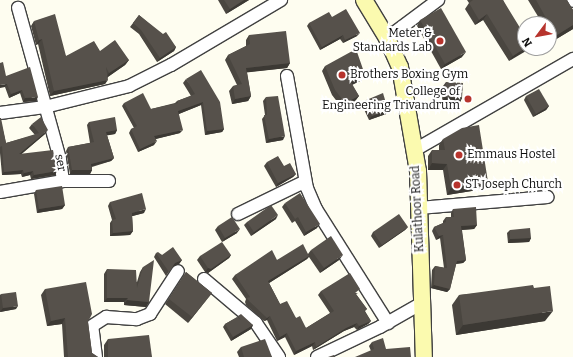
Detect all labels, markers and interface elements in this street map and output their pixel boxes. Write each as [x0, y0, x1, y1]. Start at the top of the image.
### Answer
north arrow [517, 16, 557, 56]
place label: Meter & Standards Lab [353, 27, 432, 55]
text: N [519, 35, 535, 49]
marker: Meter & Standards Lab [435, 36, 445, 46]
place label: Brothers Boxing Gym [350, 68, 468, 82]
marker: Brothers Boxing Gym [337, 70, 347, 80]
place label: College of Engineering Trivandrum [322, 85, 460, 113]
marker: College of Engineering Trivandrum [463, 94, 473, 104]
place label: Emmaus Hostel [467, 148, 556, 162]
marker: Emmaus Hostel [454, 150, 464, 160]
street label: ser [51, 153, 69, 173]
street label: Kulathoor Road [409, 165, 427, 253]
place label: ST Joseph Church [465, 178, 562, 192]
marker: ST Joseph Church [452, 180, 462, 190]

